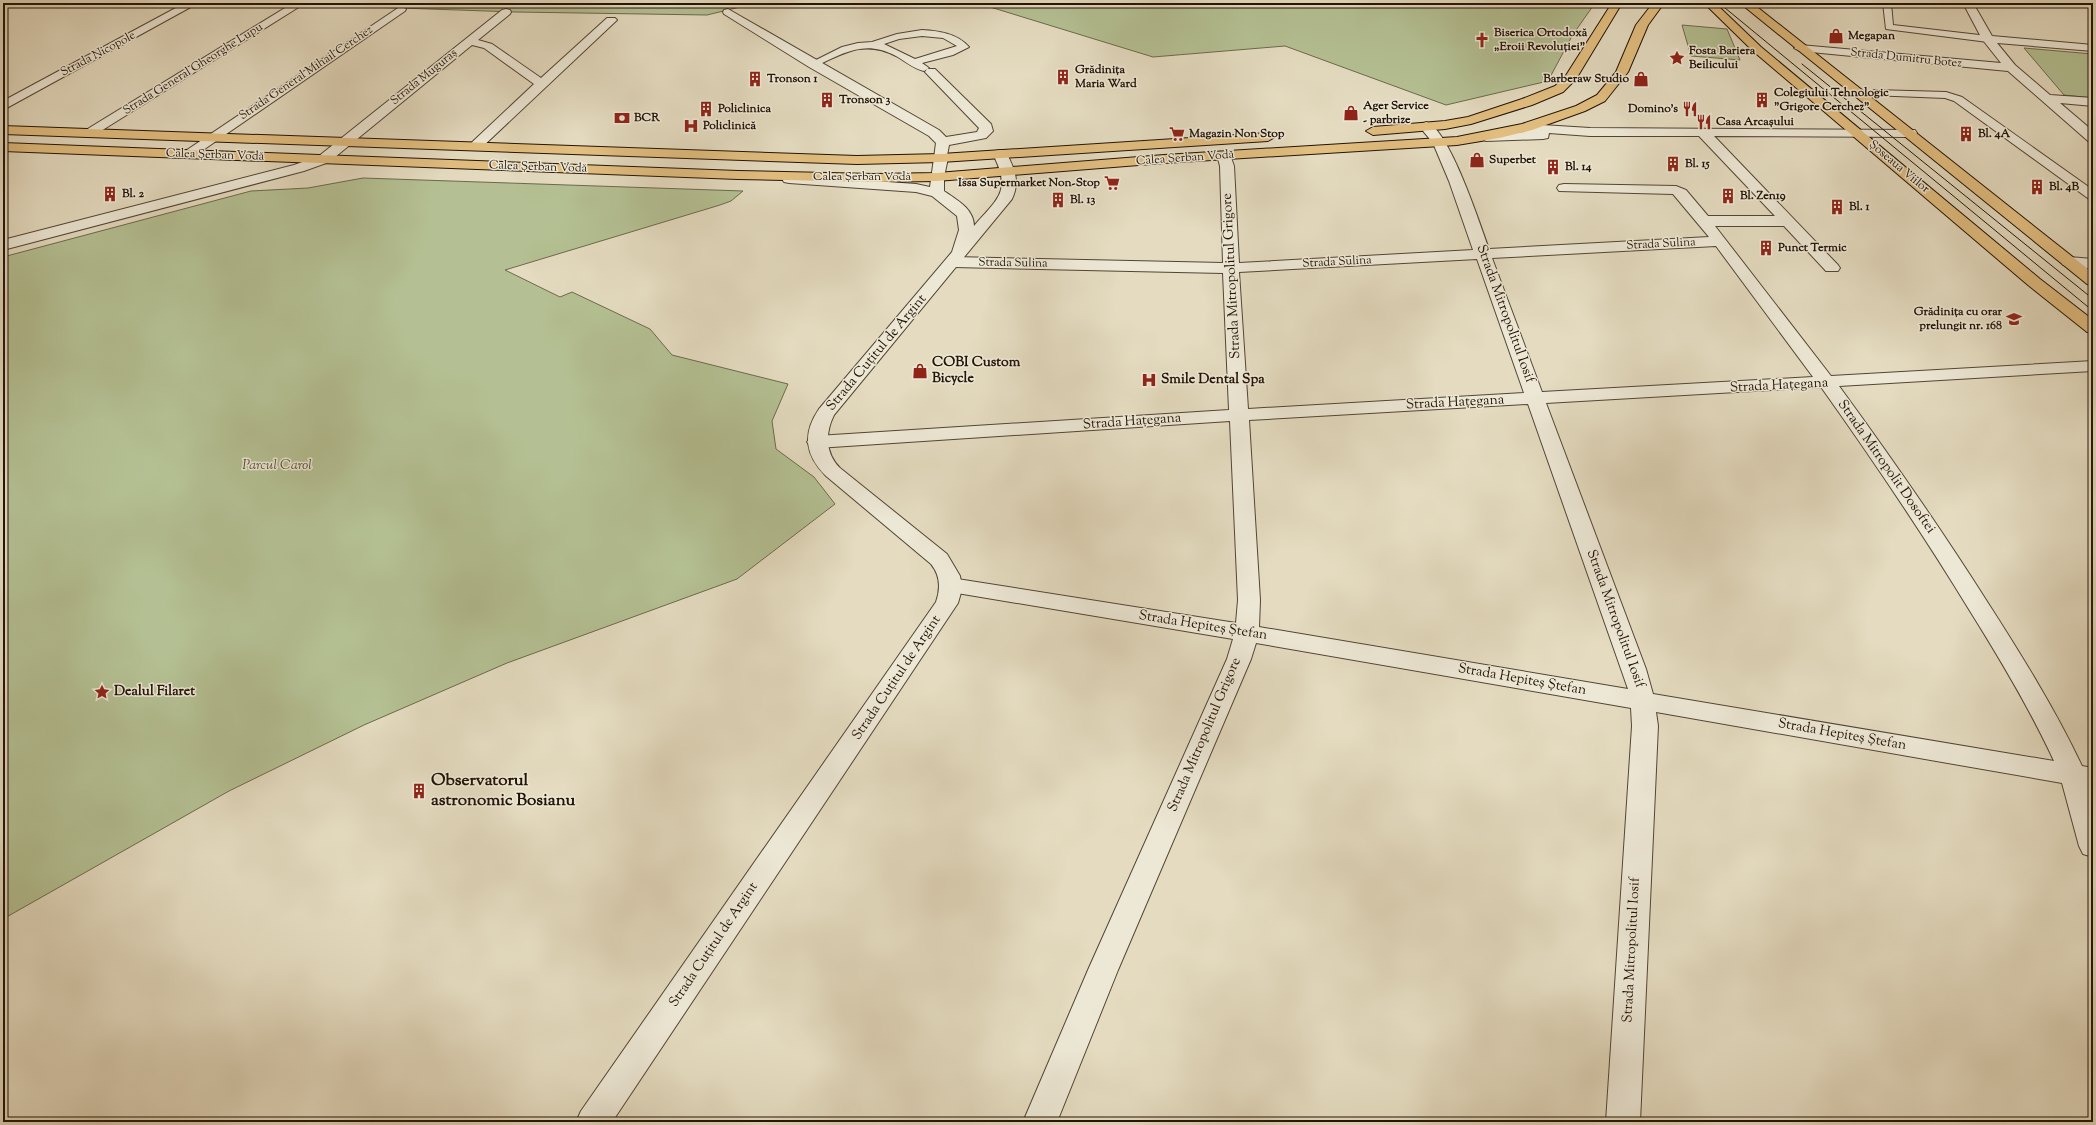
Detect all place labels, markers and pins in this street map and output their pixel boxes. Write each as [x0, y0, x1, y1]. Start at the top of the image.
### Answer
place label: Biserica Ortodoxă „Eroii Revoluției” [1493, 24, 1588, 56]
shop icon: Megapan [1827, 27, 1845, 45]
place label: Megapan [1847, 27, 1896, 45]
church icon: Biserica Ortodoxă „Eroii Revoluției” [1473, 31, 1491, 49]
place label: Fosta Bariera Beilicului [1688, 42, 1756, 74]
place icon: Fosta Bariera Beilicului [1668, 49, 1686, 67]
place label: Grădinița Maria Ward [1074, 61, 1137, 93]
building icon: Grădinița Maria Ward [1054, 68, 1072, 86]
building icon: Tronson 1 [746, 70, 764, 88]
place label: Tronson 1 [766, 70, 818, 88]
place label: Barberaw Studio [1542, 70, 1629, 88]
shop icon: Barberaw Studio [1632, 70, 1650, 88]
place label: Colegiului Tehnologic "Grigore Cerchez" [1774, 84, 1889, 116]
building icon: Tronson 3 [818, 91, 836, 109]
place label: Tronson 3 [838, 91, 890, 109]
building icon: Colegiului Tehnologic "Grigore Cerchez" [1753, 91, 1771, 109]
place label: Ager Service - parbrize [1362, 97, 1429, 129]
building icon: Policlinica [697, 100, 715, 118]
place label: Policlinica [717, 100, 771, 118]
place label: Domino's [1627, 100, 1678, 118]
restaurant icon: Domino's [1681, 100, 1699, 118]
shop icon: Ager Service - parbrize [1342, 104, 1360, 122]
bank icon: BCR [613, 109, 631, 127]
place label: BCR [633, 109, 660, 127]
restaurant icon: Casa Arcașului [1695, 113, 1713, 131]
place label: Casa Arcașului [1716, 113, 1795, 131]
hospital icon: Policlinică [682, 117, 700, 135]
place label: Policlinică [702, 117, 756, 135]
supermarket icon: Magazin Non Stop [1168, 125, 1186, 143]
place label: Magazin Non Stop [1188, 125, 1285, 143]
building icon: Bl. 4A [1957, 125, 1975, 143]
place label: Bl. 4A [1977, 125, 2010, 143]
shop icon: Superbet [1468, 151, 1486, 169]
place label: Superbet [1489, 151, 1537, 169]
building icon: Bl. 15 [1664, 155, 1682, 173]
place label: Bl. 15 [1684, 155, 1711, 173]
building icon: Bl. 14 [1544, 158, 1562, 176]
place label: Bl. 14 [1564, 158, 1592, 176]
place label: Issa Supermarket Non-Stop [957, 174, 1100, 192]
supermarket icon: Issa Supermarket Non-Stop [1103, 174, 1121, 192]
building icon: Bl. 4B [2028, 178, 2046, 196]
place label: Bl. 4B [2048, 178, 2079, 196]
building icon: Bl. 2 [101, 185, 119, 203]
place label: Bl. 2 [121, 185, 144, 203]
building icon: Bl. Zen19 [1719, 187, 1737, 205]
place label: Bl. Zen19 [1739, 187, 1786, 205]
building icon: Bl. 13 [1049, 191, 1067, 209]
place label: Bl. 13 [1069, 191, 1096, 209]
building icon: Bl. 1 [1828, 198, 1846, 216]
place label: Bl. 1 [1848, 198, 1870, 216]
building icon: Punct Termic [1757, 239, 1775, 257]
place label: Punct Termic [1777, 239, 1847, 257]
place label: Grădinița cu orar prelungit nr. 168 [1914, 303, 2002, 335]
school or university icon: Grădinița cu orar prelungit nr. 168 [2005, 310, 2023, 328]
place label: COBI Custom Bicycle [932, 353, 1021, 389]
shop icon: COBI Custom Bicycle [911, 362, 929, 380]
place label: Smile Dental Spa [1161, 370, 1265, 390]
hospital icon: Smile Dental Spa [1140, 371, 1158, 389]
place label: Dealul Filaret [114, 682, 195, 702]
place icon: Dealul Filaret [93, 683, 111, 701]
place label: Observatorul astronomic Bosianu [431, 769, 576, 813]
building icon: Observatorul astronomic Bosianu [410, 782, 428, 800]

